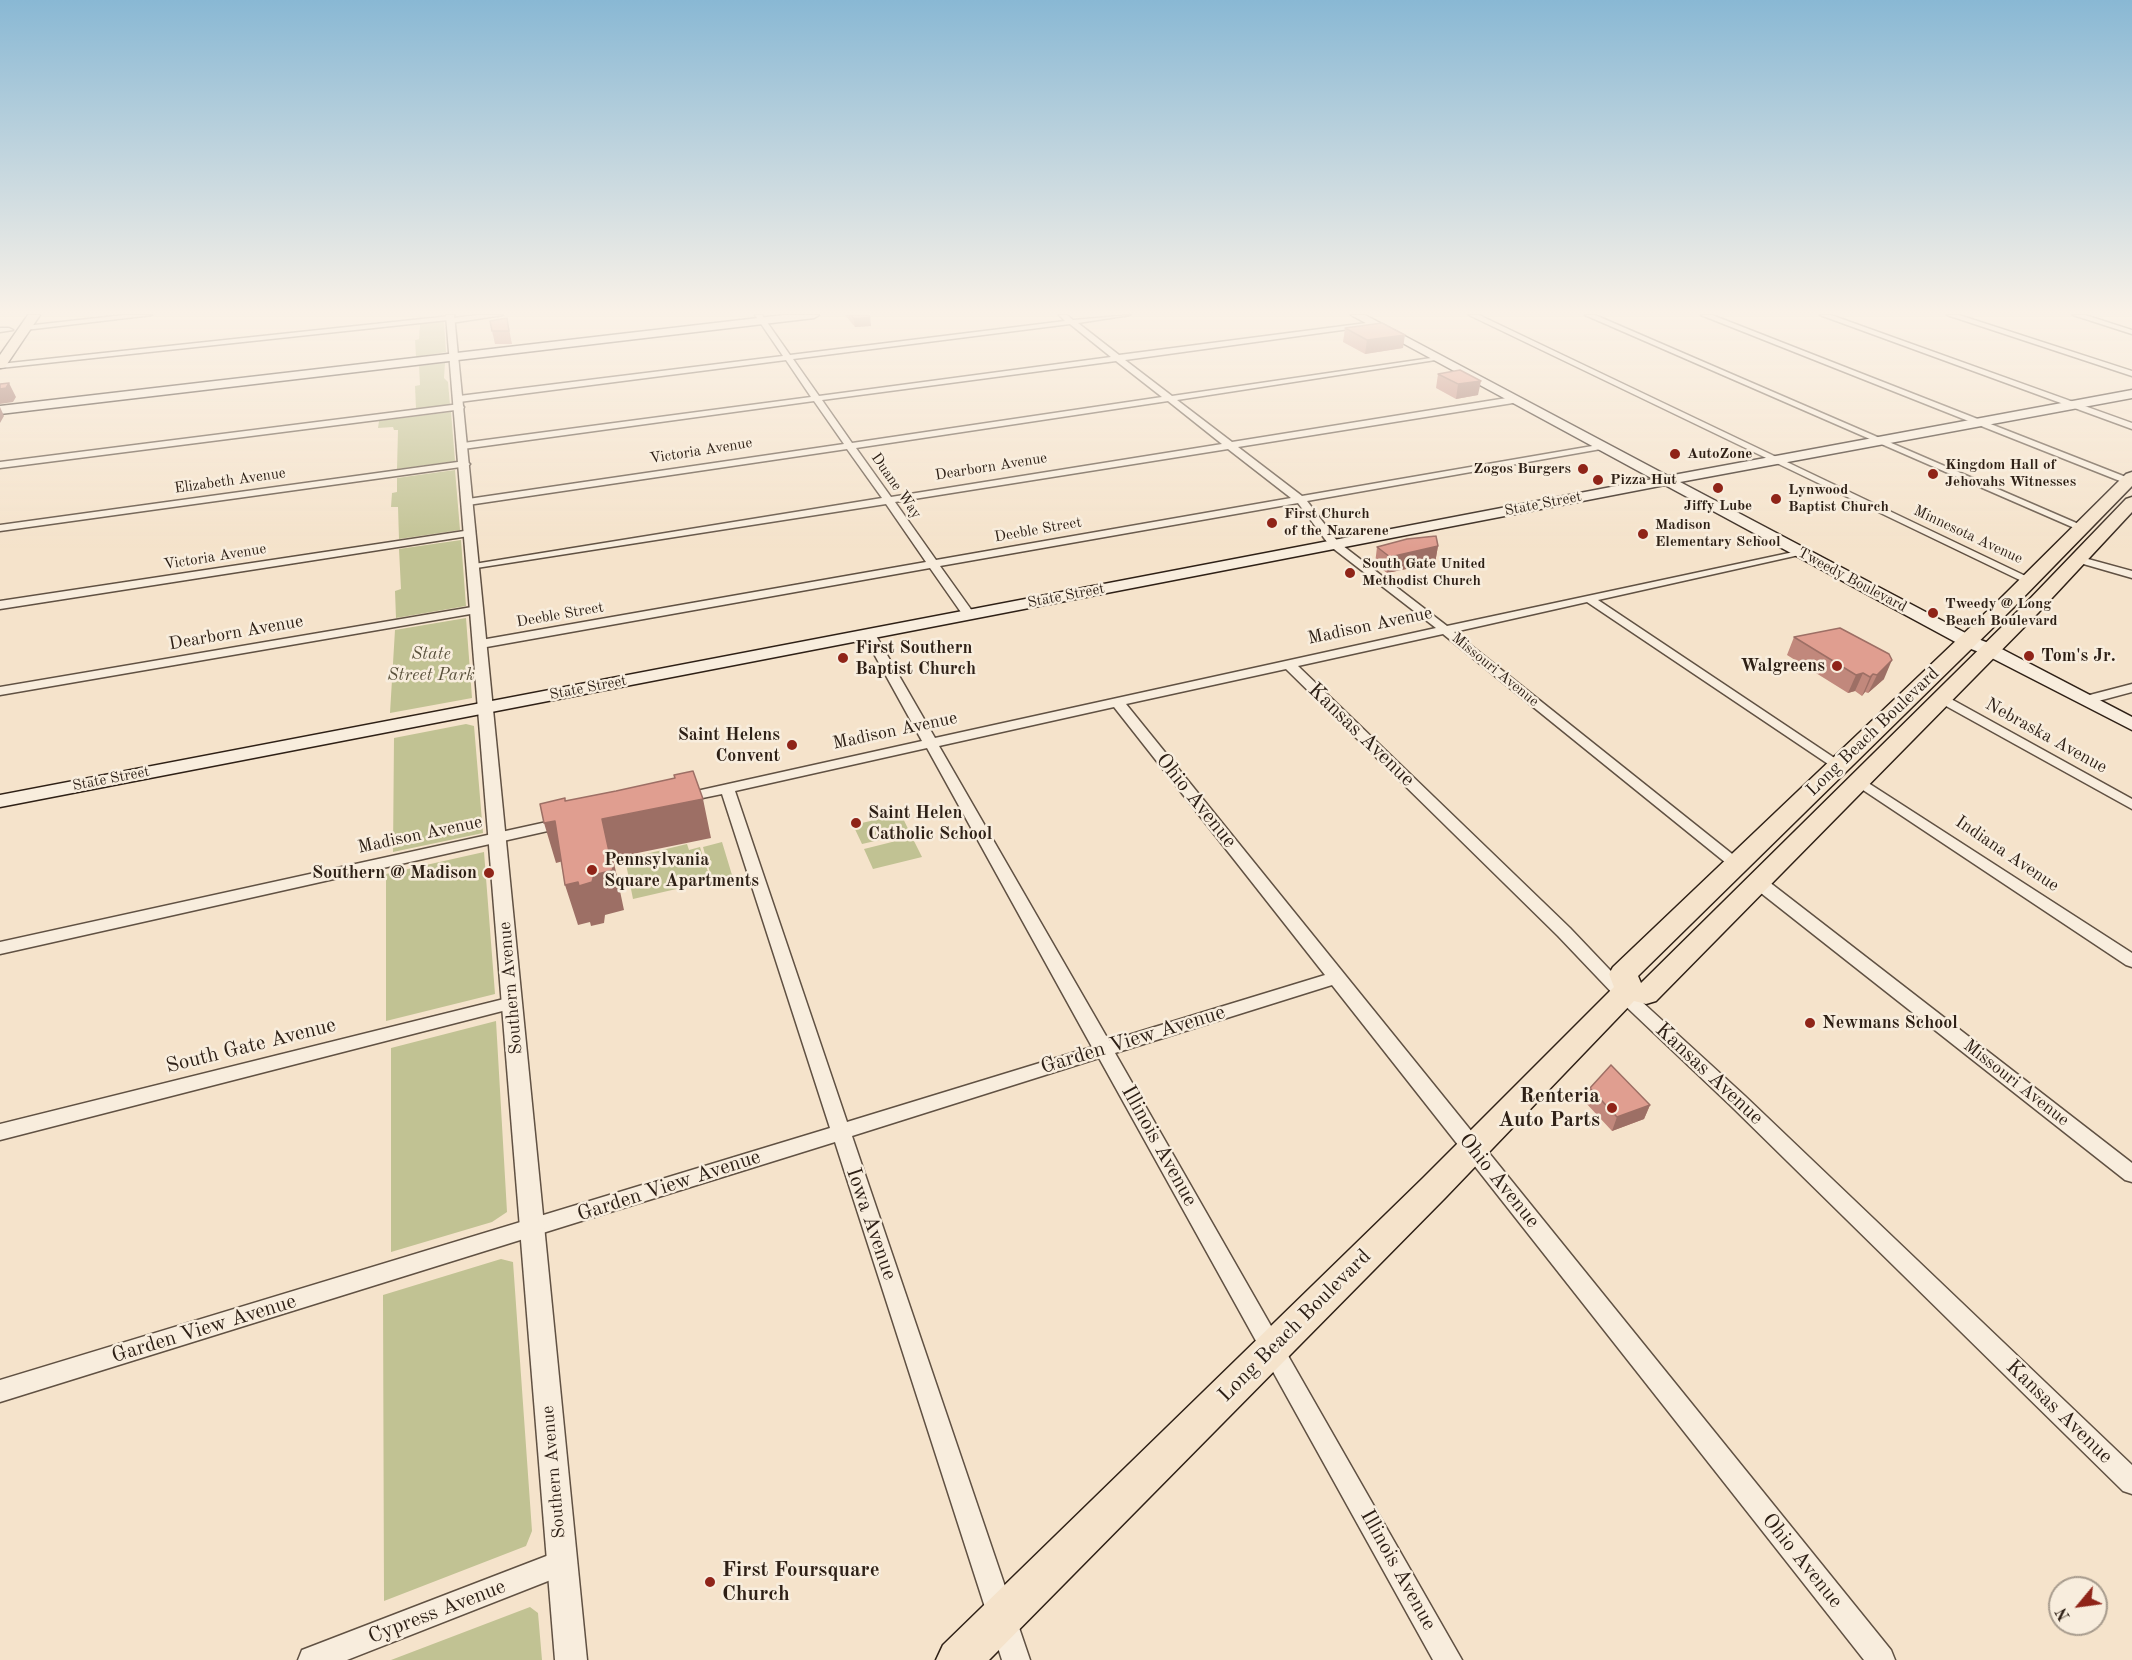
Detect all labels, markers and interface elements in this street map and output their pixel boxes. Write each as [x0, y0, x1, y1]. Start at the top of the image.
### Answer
street label: Victoria Avenue [648, 434, 754, 468]
place label: AutoZone [1687, 445, 1752, 463]
marker: AutoZone [1668, 447, 1682, 461]
street label: Dearborn Avenue [934, 449, 1048, 485]
street label: Duane Way [867, 450, 925, 522]
place label: Kingdom Hall of Jehovahs Witnesses [1945, 456, 2076, 491]
place label: Zogos Burgers [1473, 460, 1571, 478]
marker: Zogos Burgers [1576, 462, 1590, 476]
street label: Elizabeth Avenue [173, 464, 287, 498]
marker: Kingdom Hall of Jehovahs Witnesses [1926, 467, 1940, 481]
place label: Pizza Hut [1610, 471, 1677, 489]
marker: Pizza Hut [1591, 473, 1605, 487]
marker: Jiffy Lube [1711, 481, 1725, 495]
place label: Lynwood Baptist Church [1788, 481, 1889, 516]
street label: State Street [1503, 488, 1583, 520]
marker: Lynwood Baptist Church [1769, 492, 1783, 506]
place label: Jiffy Lube [1684, 497, 1752, 515]
street label: Minnesota Avenue [1911, 502, 2025, 568]
place label: First Church of the Nazarene [1284, 505, 1389, 540]
street label: Deeble Street [993, 513, 1083, 547]
marker: First Church of the Nazarene [1265, 516, 1279, 530]
place label: Madison Elementary School [1655, 516, 1781, 551]
marker: Madison Elementary School [1636, 527, 1650, 541]
street label: Victoria Avenue [162, 540, 268, 574]
street label: Tweedy Boulevard [1794, 544, 1910, 616]
place label: South Gate United Methodist Church [1362, 555, 1486, 590]
marker: South Gate United Methodist Church [1343, 566, 1357, 580]
street label: State Street [1026, 580, 1106, 612]
place label: Tweedy @ Long Beach Boulevard [1945, 595, 2058, 630]
street label: Deeble Street [515, 598, 605, 632]
street label: Madison Avenue [1306, 602, 1434, 650]
marker: Tweedy @ Long Beach Boulevard [1926, 606, 1940, 620]
street label: Dearborn Avenue [167, 611, 305, 655]
street label: Missouri Avenue [1448, 629, 1542, 711]
place label: First Southern Baptist Church [855, 637, 976, 680]
park label: State Street Park [387, 643, 475, 686]
place label: Tom's Jr. [2041, 645, 2116, 667]
marker: Tom's Jr. [2022, 649, 2036, 663]
marker: First Southern Baptist Church [836, 651, 850, 665]
place label: Walgreens [1740, 655, 1825, 677]
marker: Walgreens [1830, 659, 1844, 673]
street label: Long Beach Boulevard [1802, 663, 1944, 801]
street label: State Street [548, 672, 628, 704]
street label: Kansas Avenue [1302, 678, 1420, 792]
street label: Nebraska Avenue [1981, 694, 2111, 778]
street label: Madison Avenue [831, 707, 959, 755]
place label: Saint Helens Convent [678, 724, 780, 766]
marker: Saint Helens Convent [785, 738, 799, 752]
street label: Ohio Avenue [1150, 748, 1242, 854]
street label: State Street [71, 763, 151, 795]
place label: Saint Helen Catholic School [868, 802, 992, 844]
street label: Madison Avenue [356, 811, 484, 859]
street label: Indiana Avenue [1951, 811, 2063, 897]
marker: Saint Helen Catholic School [849, 816, 863, 830]
place label: Pennsylvania Square Apartments [604, 849, 759, 892]
place label: Southern @ Madison [312, 862, 477, 884]
marker: Pennsylvania Square Apartments [585, 863, 599, 877]
marker: Southern @ Madison [482, 866, 496, 880]
street label: Southern Avenue [494, 921, 528, 1055]
street label: Garden View Avenue [1038, 1000, 1228, 1080]
place label: Newmans School [1822, 1012, 1958, 1034]
street label: South Gate Avenue [163, 1013, 339, 1079]
marker: Newmans School [1803, 1016, 1817, 1030]
street label: Kansas Avenue [1650, 1017, 1768, 1131]
street label: Missouri Avenue [1959, 1035, 2073, 1131]
street label: Illinois Avenue [1115, 1081, 1203, 1211]
place label: Renteria Auto Parts [1498, 1083, 1600, 1133]
marker: Renteria Auto Parts [1605, 1101, 1619, 1115]
street label: Ohio Avenue [1453, 1128, 1545, 1234]
street label: Garden View Avenue [574, 1144, 764, 1228]
street label: Iowa Avenue [840, 1165, 902, 1283]
street label: Long Beach Boulevard [1213, 1244, 1377, 1408]
street label: Garden View Avenue [109, 1289, 299, 1369]
street label: Kansas Avenue [2000, 1355, 2118, 1469]
street label: Southern Avenue [537, 1405, 571, 1539]
street label: Illinois Avenue [1354, 1505, 1442, 1635]
street label: Ohio Avenue [1756, 1508, 1848, 1614]
place label: First Foursquare Church [722, 1557, 880, 1607]
street label: Cypress Avenue [365, 1574, 509, 1650]
marker: First Foursquare Church [703, 1575, 717, 1589]
north arrow [2048, 1576, 2108, 1636]
text: N [2054, 1605, 2074, 1623]

